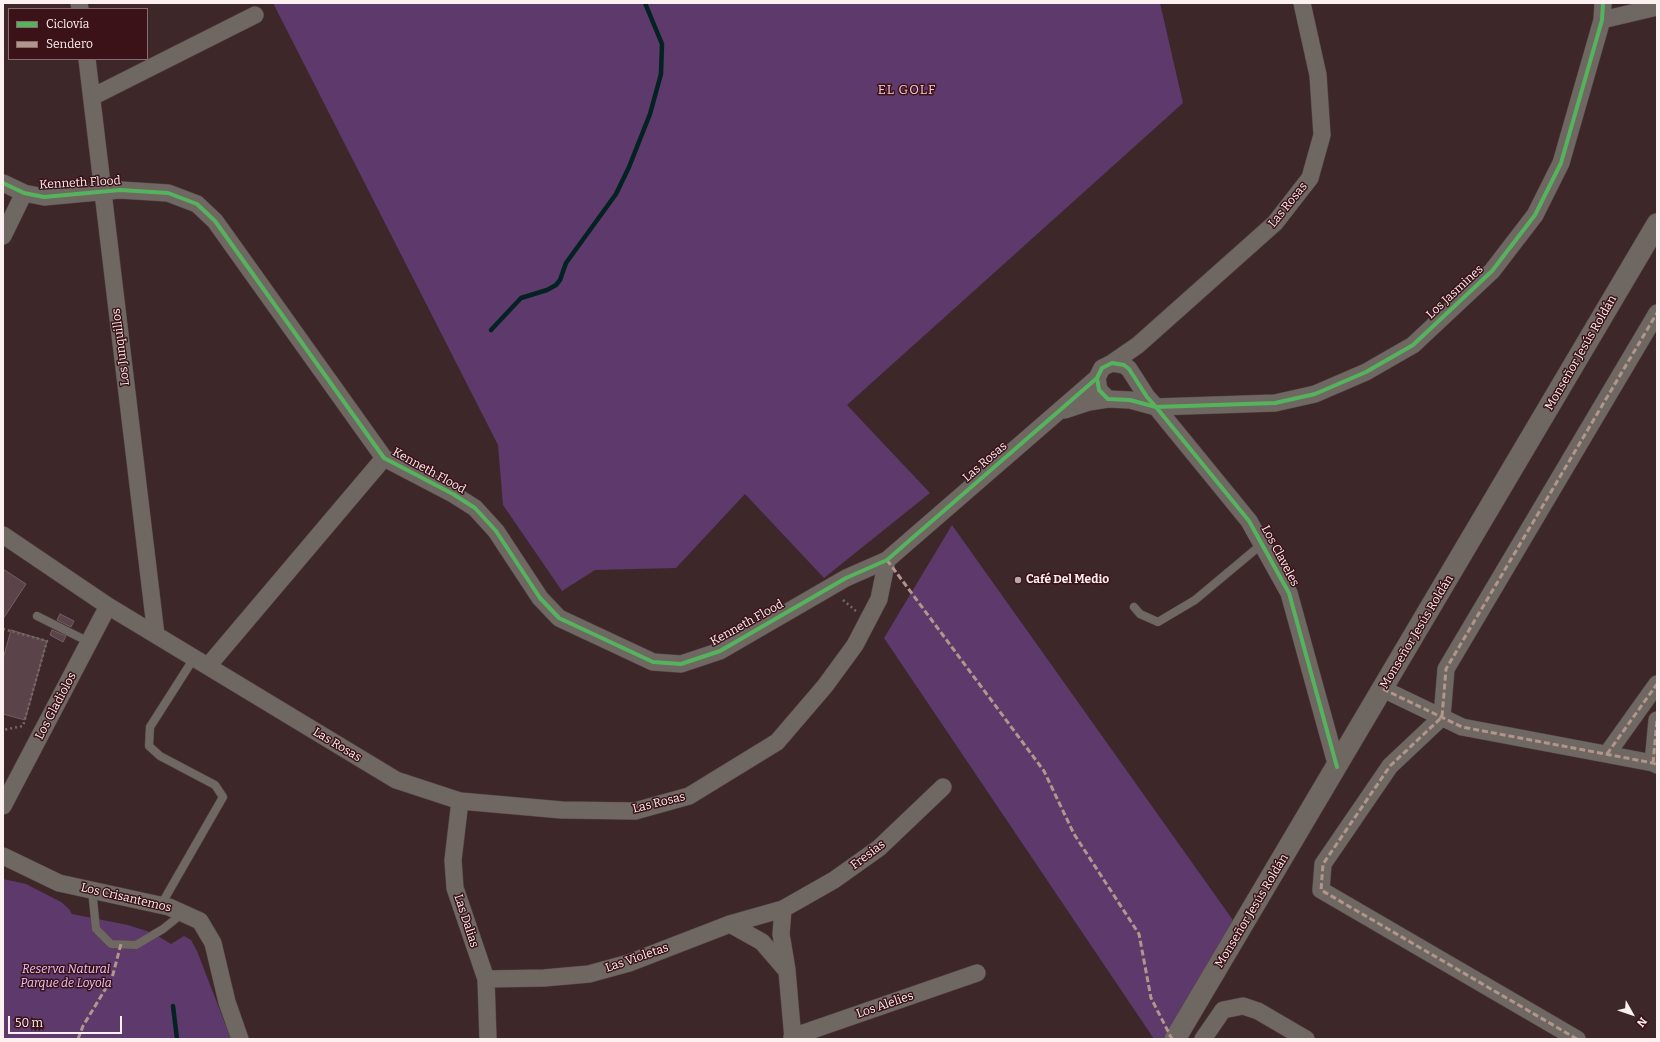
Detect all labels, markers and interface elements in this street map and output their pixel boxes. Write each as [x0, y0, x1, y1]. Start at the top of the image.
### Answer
legend [8, 8, 148, 60]
text: Ciclovía [46, 17, 89, 31]
text: Sendero [46, 37, 93, 51]
district label: EL GOLF [878, 82, 936, 98]
street label: Kenneth Flood [39, 174, 121, 192]
street label: Las Rosas [1265, 180, 1311, 230]
street label: Los Jasmines [1424, 262, 1486, 322]
street label: Monseñor Jesús Roldán [1542, 293, 1620, 413]
street label: Los Junquillos [109, 307, 133, 387]
street label: Las Rosas [960, 439, 1010, 485]
street label: Kenneth Flood [390, 445, 468, 497]
street label: Los Claveles [1258, 523, 1302, 589]
street label: Monseñor Jesús Roldán [1377, 572, 1457, 692]
place label: Café Del Medio [1026, 573, 1109, 587]
marker: Café Del Medio [1013, 575, 1023, 585]
street label: Kenneth Flood [708, 597, 786, 649]
street label: Los Gladiolos [32, 670, 80, 742]
street label: Las Rosas [310, 725, 364, 765]
street label: Las Rosas [631, 790, 687, 816]
street label: Fresias [848, 837, 888, 873]
street label: Monseñor Jesús Roldán [1212, 851, 1292, 971]
street label: Los Crisantemos [79, 881, 173, 915]
street label: Las Dalias [451, 892, 481, 950]
street label: Las Violetas [603, 940, 671, 976]
park label: Reserva Natural Parque de Loyola [20, 963, 112, 991]
street label: Los Alelies [855, 989, 915, 1021]
north arrow [1612, 994, 1652, 1034]
scale bar [10, 1008, 124, 1034]
text: N [1634, 1015, 1649, 1029]
text: 50 m [15, 1016, 43, 1030]

